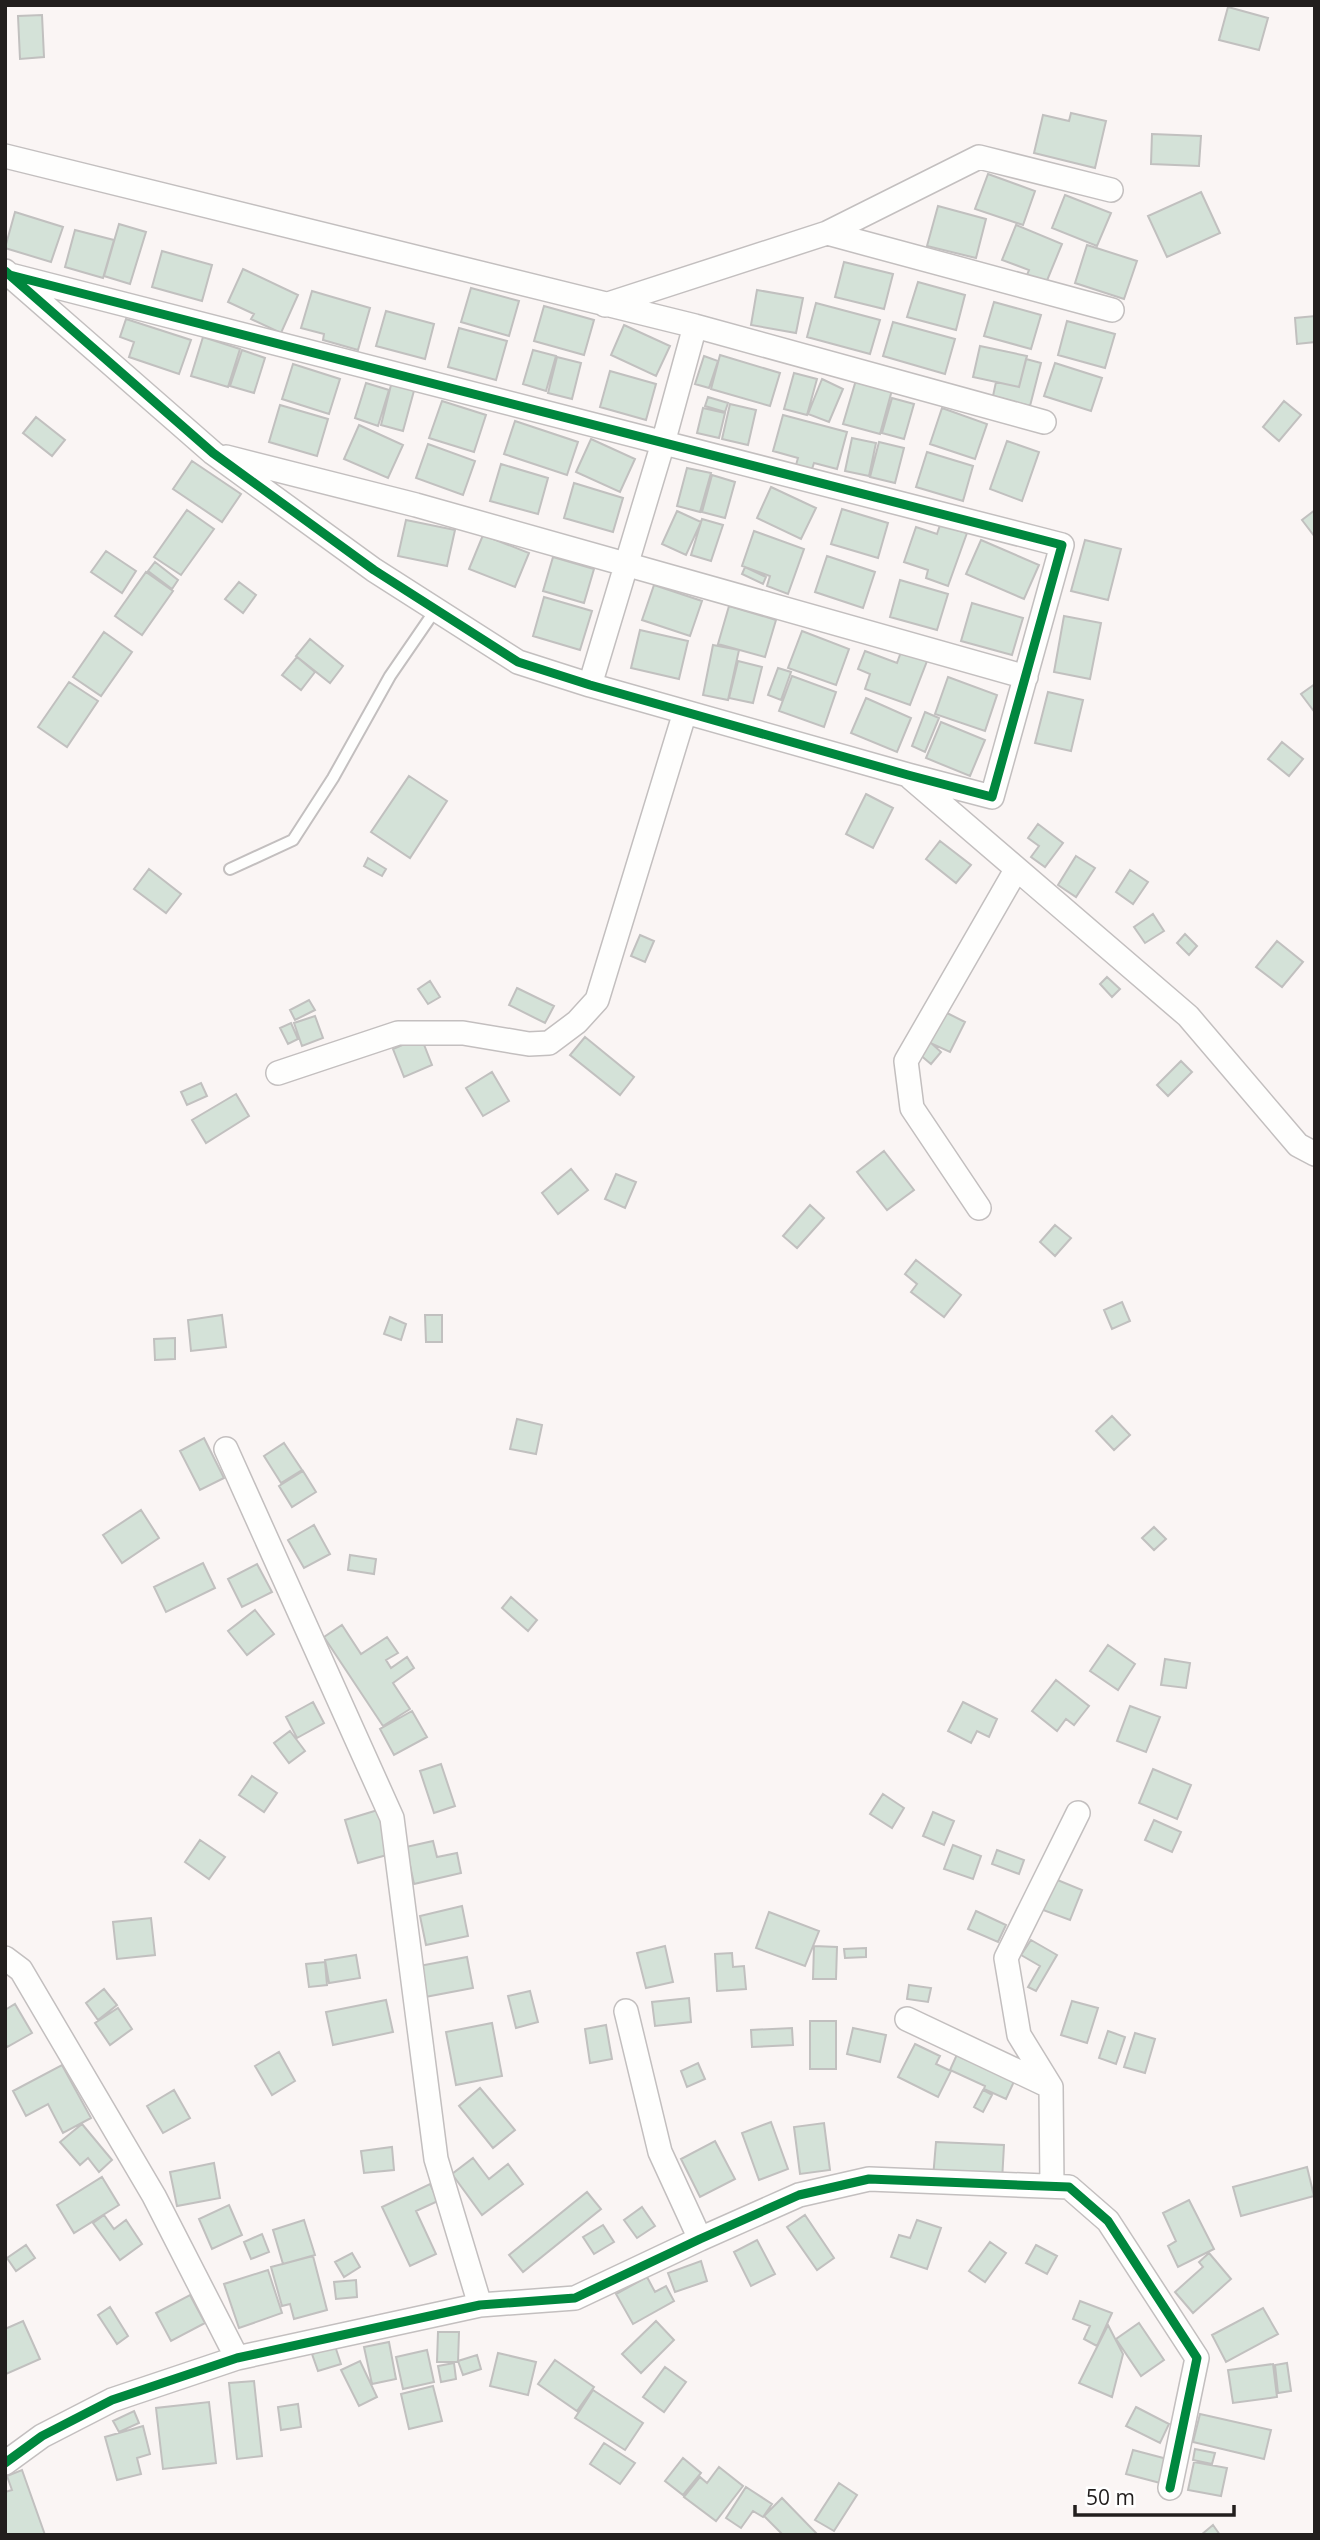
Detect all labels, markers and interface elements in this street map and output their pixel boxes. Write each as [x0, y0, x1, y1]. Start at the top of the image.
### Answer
scale bar [1075, 2474, 1234, 2518]
text: 50 m [1086, 2483, 1135, 2511]

